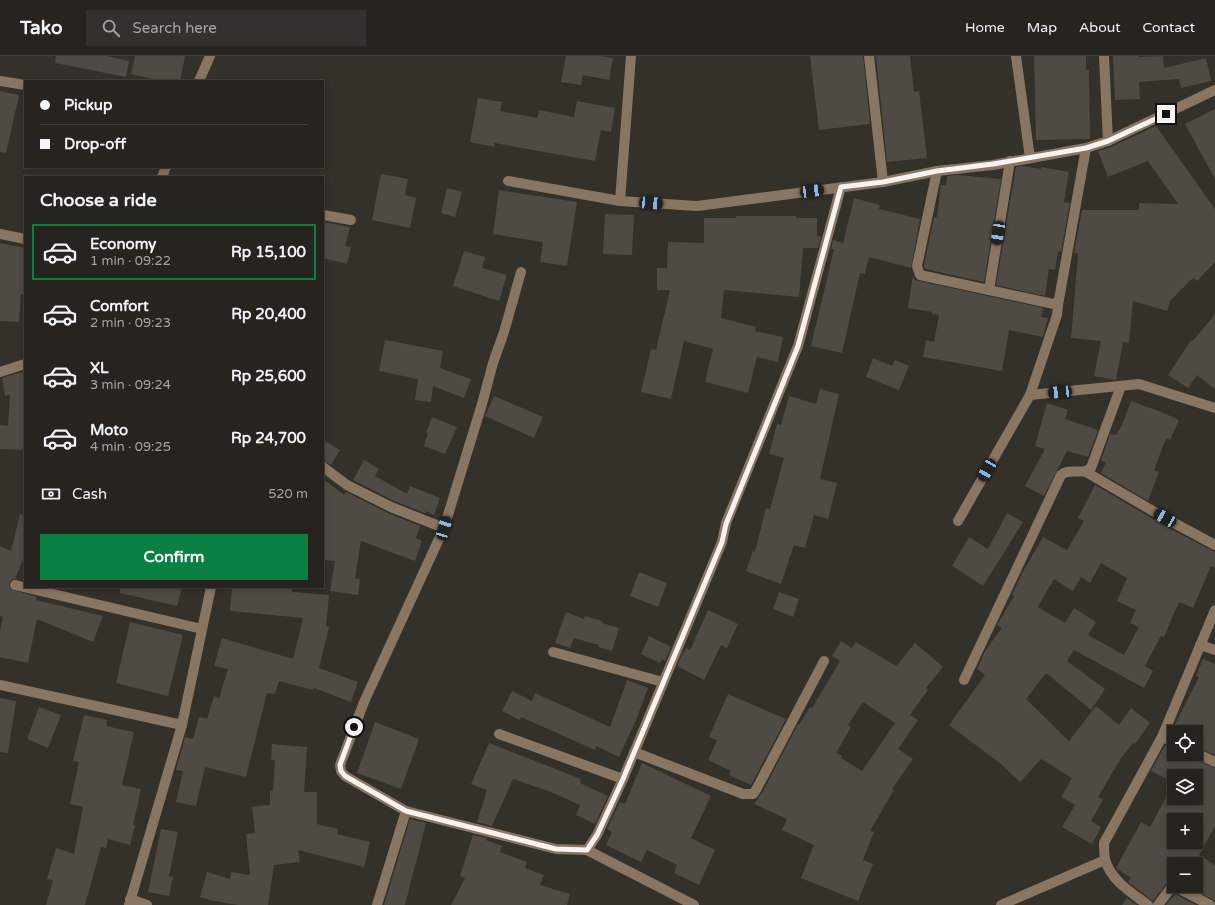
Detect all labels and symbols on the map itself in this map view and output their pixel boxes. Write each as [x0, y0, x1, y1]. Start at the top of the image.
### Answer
route end [1157, 105, 1175, 123]
car [799, 184, 825, 198]
car [639, 196, 663, 210]
car [990, 220, 1006, 246]
car [1048, 385, 1072, 399]
car [976, 457, 998, 483]
car [1152, 507, 1178, 529]
car [435, 515, 453, 541]
route start [345, 718, 363, 736]

